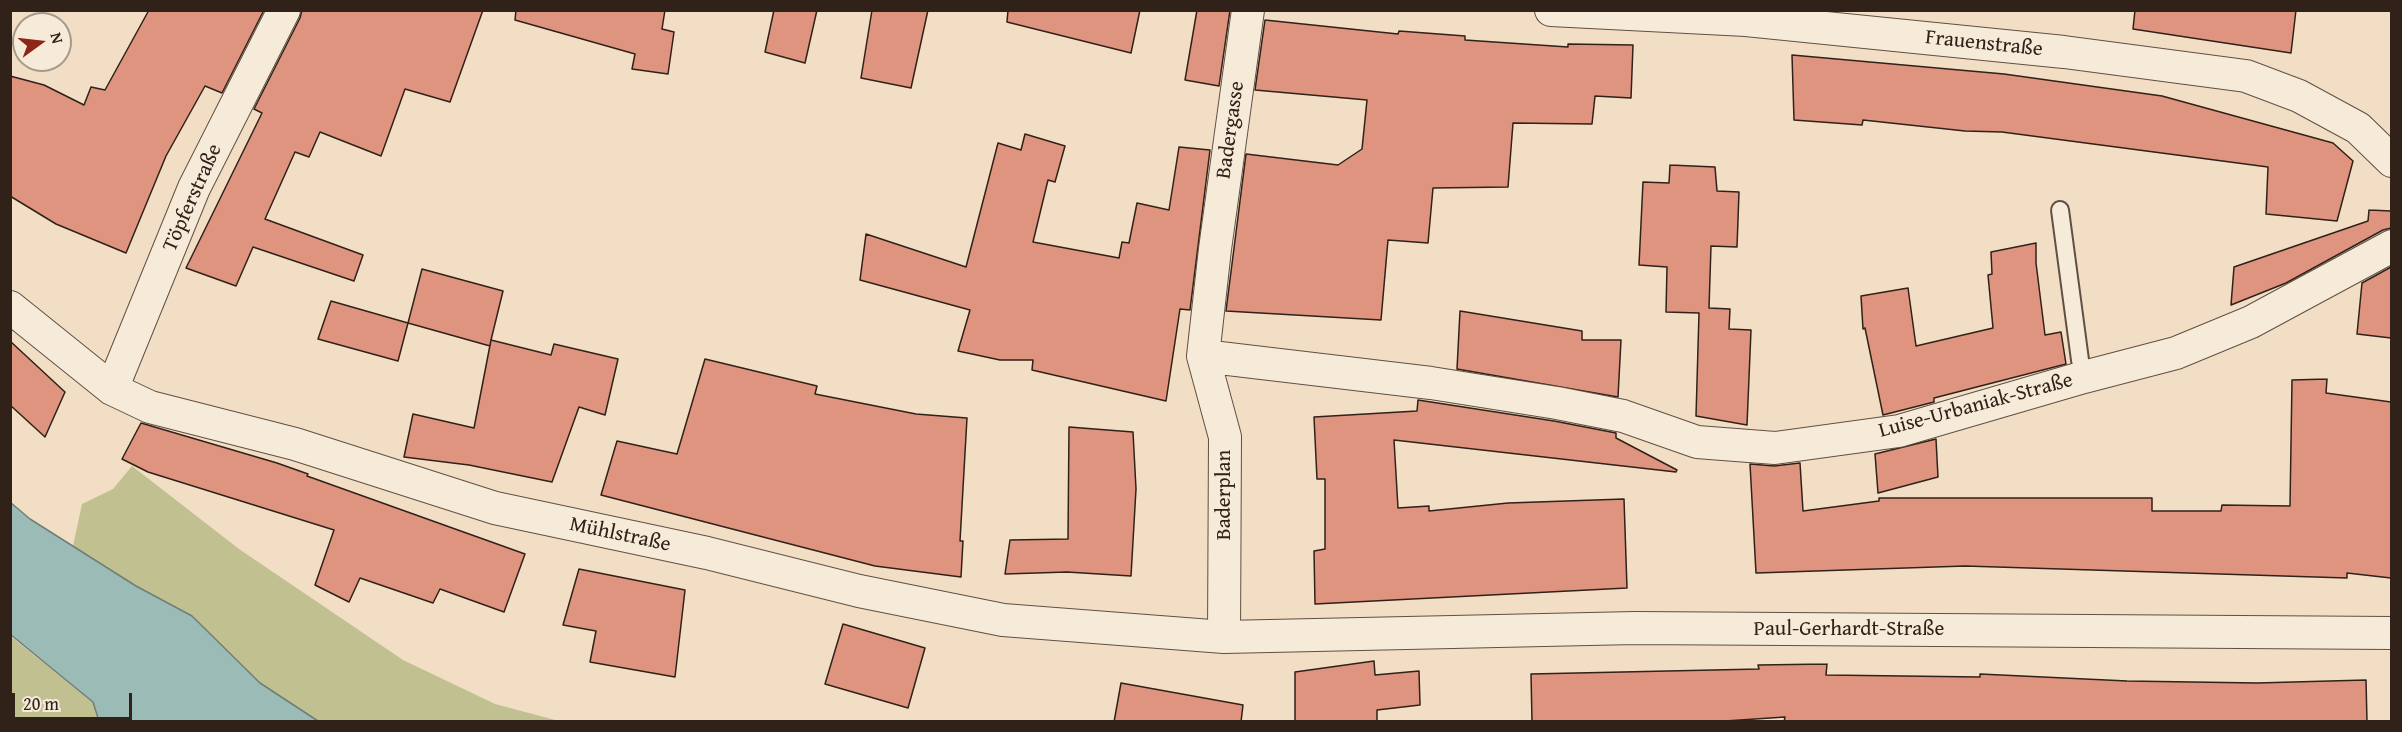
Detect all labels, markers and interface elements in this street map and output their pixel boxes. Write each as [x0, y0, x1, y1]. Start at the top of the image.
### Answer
north arrow [12, 12, 72, 72]
street label: Frauenstraße [1924, 25, 2044, 63]
text: N [44, 30, 70, 46]
street label: Badergasse [1212, 80, 1250, 180]
street label: Töpferstraße [158, 140, 228, 256]
street label: Luise-Urbaniak-Straße [1876, 368, 2076, 444]
street label: Baderplan [1212, 450, 1238, 540]
street label: Mühlstraße [567, 512, 673, 558]
street label: Paul-Gerhardt-Straße [1754, 617, 1944, 643]
scale bar [15, 681, 135, 719]
text: 20 m [23, 690, 59, 717]

